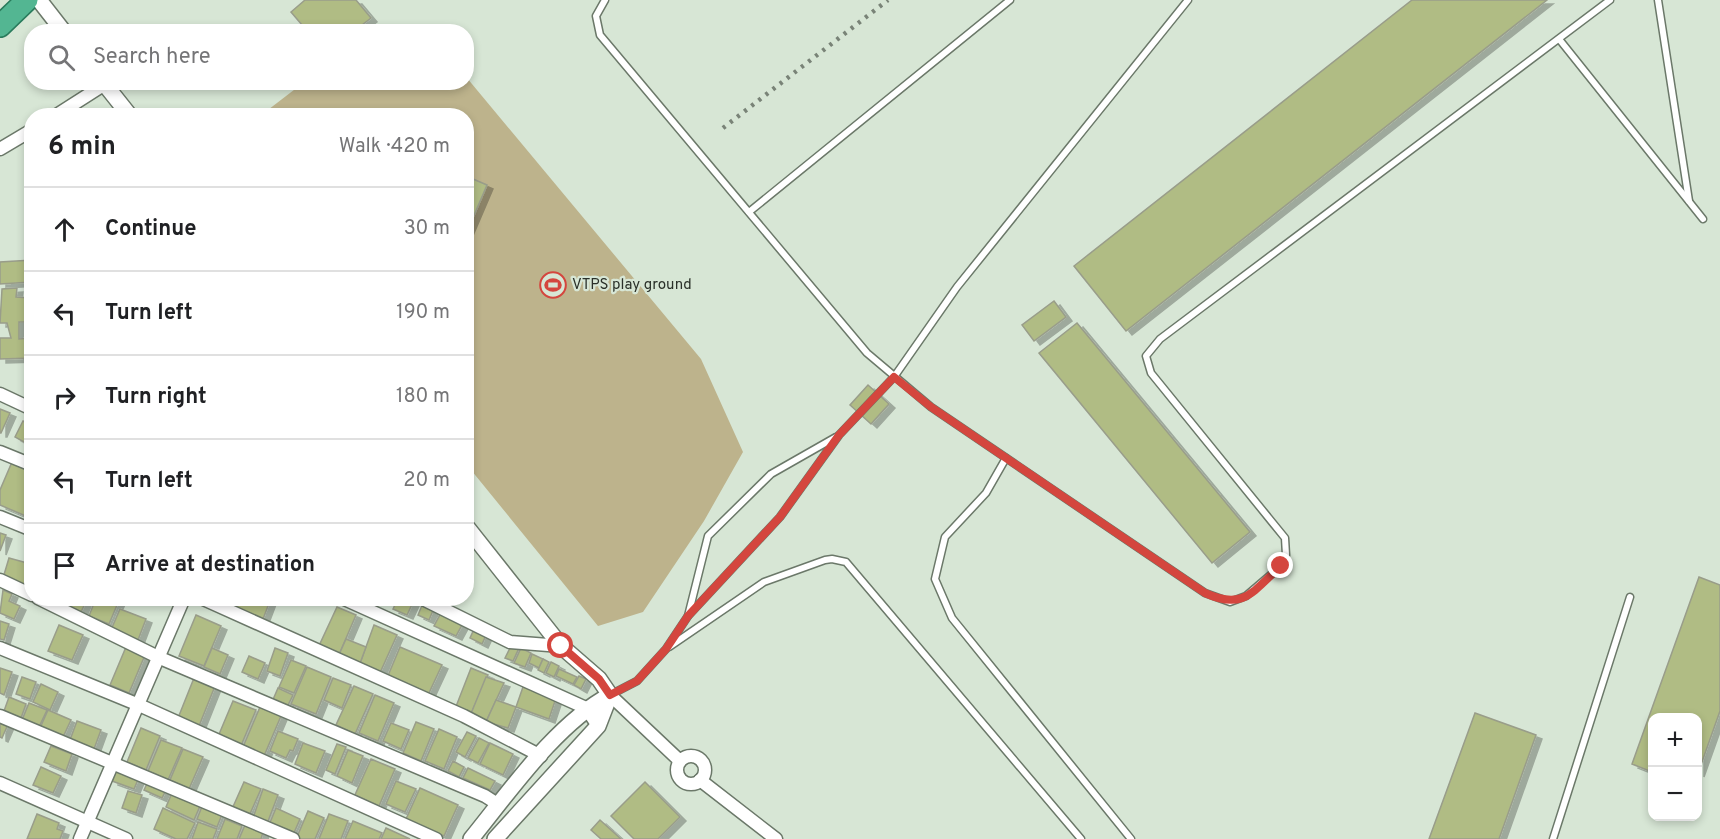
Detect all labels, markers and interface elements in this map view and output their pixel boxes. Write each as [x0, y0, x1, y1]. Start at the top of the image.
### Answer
search box [24, 24, 474, 90]
icon: search [45, 41, 78, 74]
text: Search here [93, 44, 211, 71]
text: 6 min [48, 131, 116, 164]
text: Walk · 420 m [339, 134, 450, 160]
icon: ahead [48, 213, 81, 246]
text: Continue [105, 216, 196, 243]
text: 30 m [404, 216, 450, 242]
sports icon: VTPS play ground [538, 270, 568, 300]
place label: VTPS play ground [572, 276, 692, 295]
icon: left [48, 297, 81, 330]
text: Turn left [105, 300, 193, 327]
text: 190 m [396, 300, 450, 326]
icon: right [48, 381, 81, 414]
text: Turn right [105, 384, 207, 411]
text: 180 m [396, 384, 450, 410]
icon: left [48, 465, 81, 498]
text: Turn left [105, 468, 193, 495]
text: 20 m [403, 468, 450, 494]
icon: arrive [48, 549, 81, 582]
text: Arrive at destination [105, 552, 315, 579]
route end [1267, 552, 1293, 578]
route start [547, 632, 573, 658]
map controls [1648, 713, 1702, 821]
button: + [1648, 713, 1702, 767]
button: − [1648, 767, 1702, 821]

